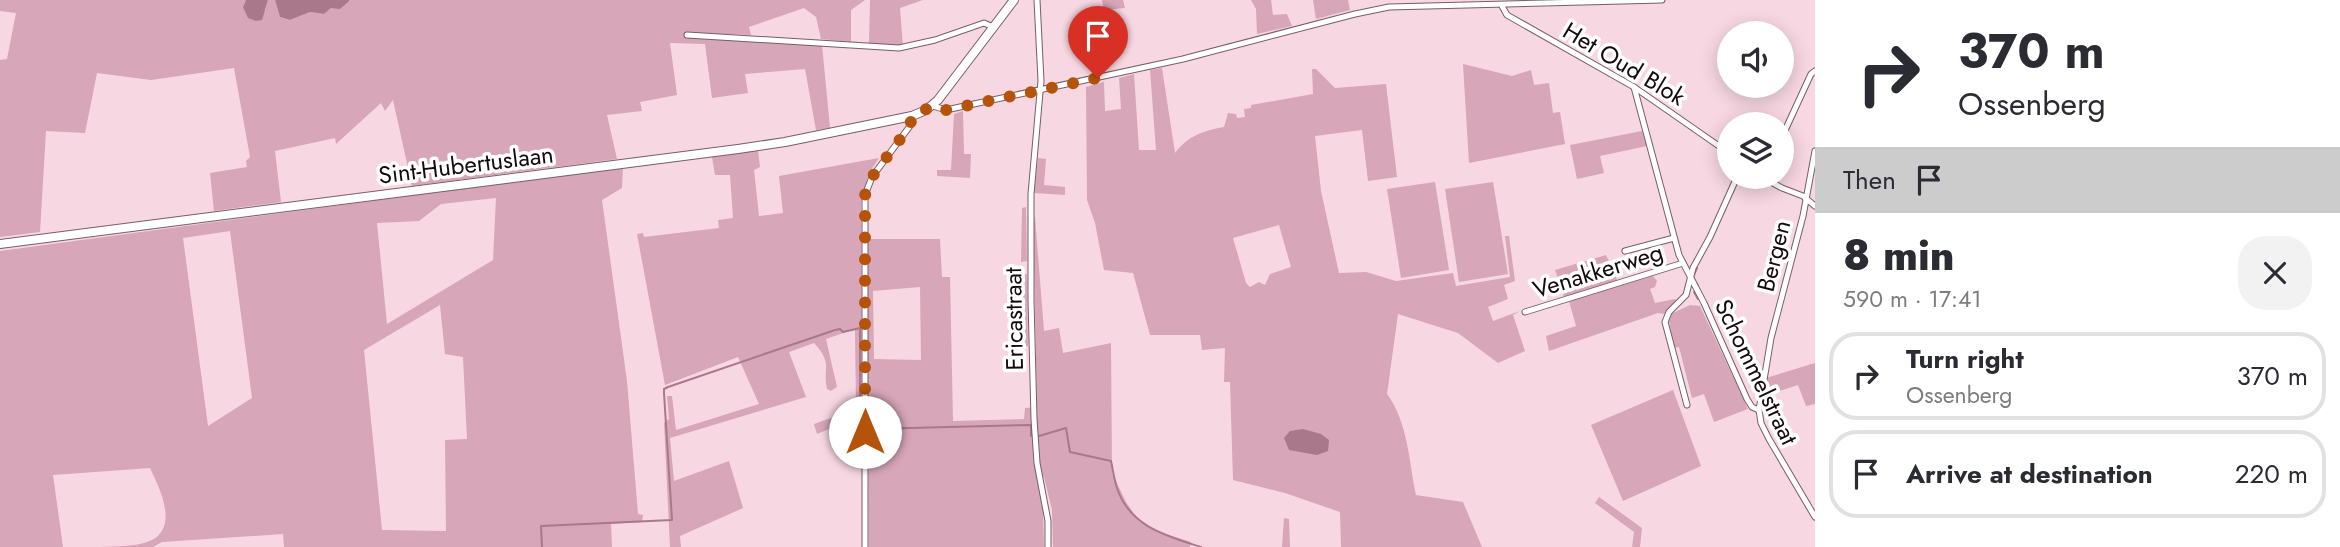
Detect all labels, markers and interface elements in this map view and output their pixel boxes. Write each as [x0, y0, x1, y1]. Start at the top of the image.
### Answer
pin [1068, 6, 1128, 78]
street label: Het Oud Blok [1556, 13, 1693, 114]
text: 370 m [1958, 16, 2105, 86]
icon: arrive [1079, 17, 1117, 55]
map controls [1717, 21, 1794, 189]
button: sound [1717, 21, 1794, 98]
icon: right [1843, 28, 1934, 119]
text: Ossenberg [1958, 81, 2106, 127]
button: layers [1717, 112, 1794, 189]
street label: Sint-Hubertuslaan [376, 136, 555, 193]
text: Then [1843, 161, 1896, 199]
icon: arrive [1910, 161, 1948, 199]
street label: Bergen [1748, 217, 1799, 295]
text: 8 min [1843, 225, 1954, 286]
street label: Venakkerweg [1528, 234, 1667, 307]
button: close [2238, 236, 2312, 310]
street label: Ericastraat [995, 267, 1032, 371]
text: 590 m · 17:41 [1843, 282, 1982, 316]
street label: Schommelstraat [1706, 293, 1807, 451]
text: Turn right [1906, 340, 2024, 378]
icon: right [1847, 357, 1885, 395]
text: 370 m [2237, 357, 2308, 395]
text: Ossenberg [1906, 378, 2012, 412]
position arrow [828, 395, 902, 469]
icon: arrive [1847, 455, 1885, 493]
text: Arrive at destination [1906, 455, 2153, 493]
text: 220 m [2235, 455, 2308, 493]

